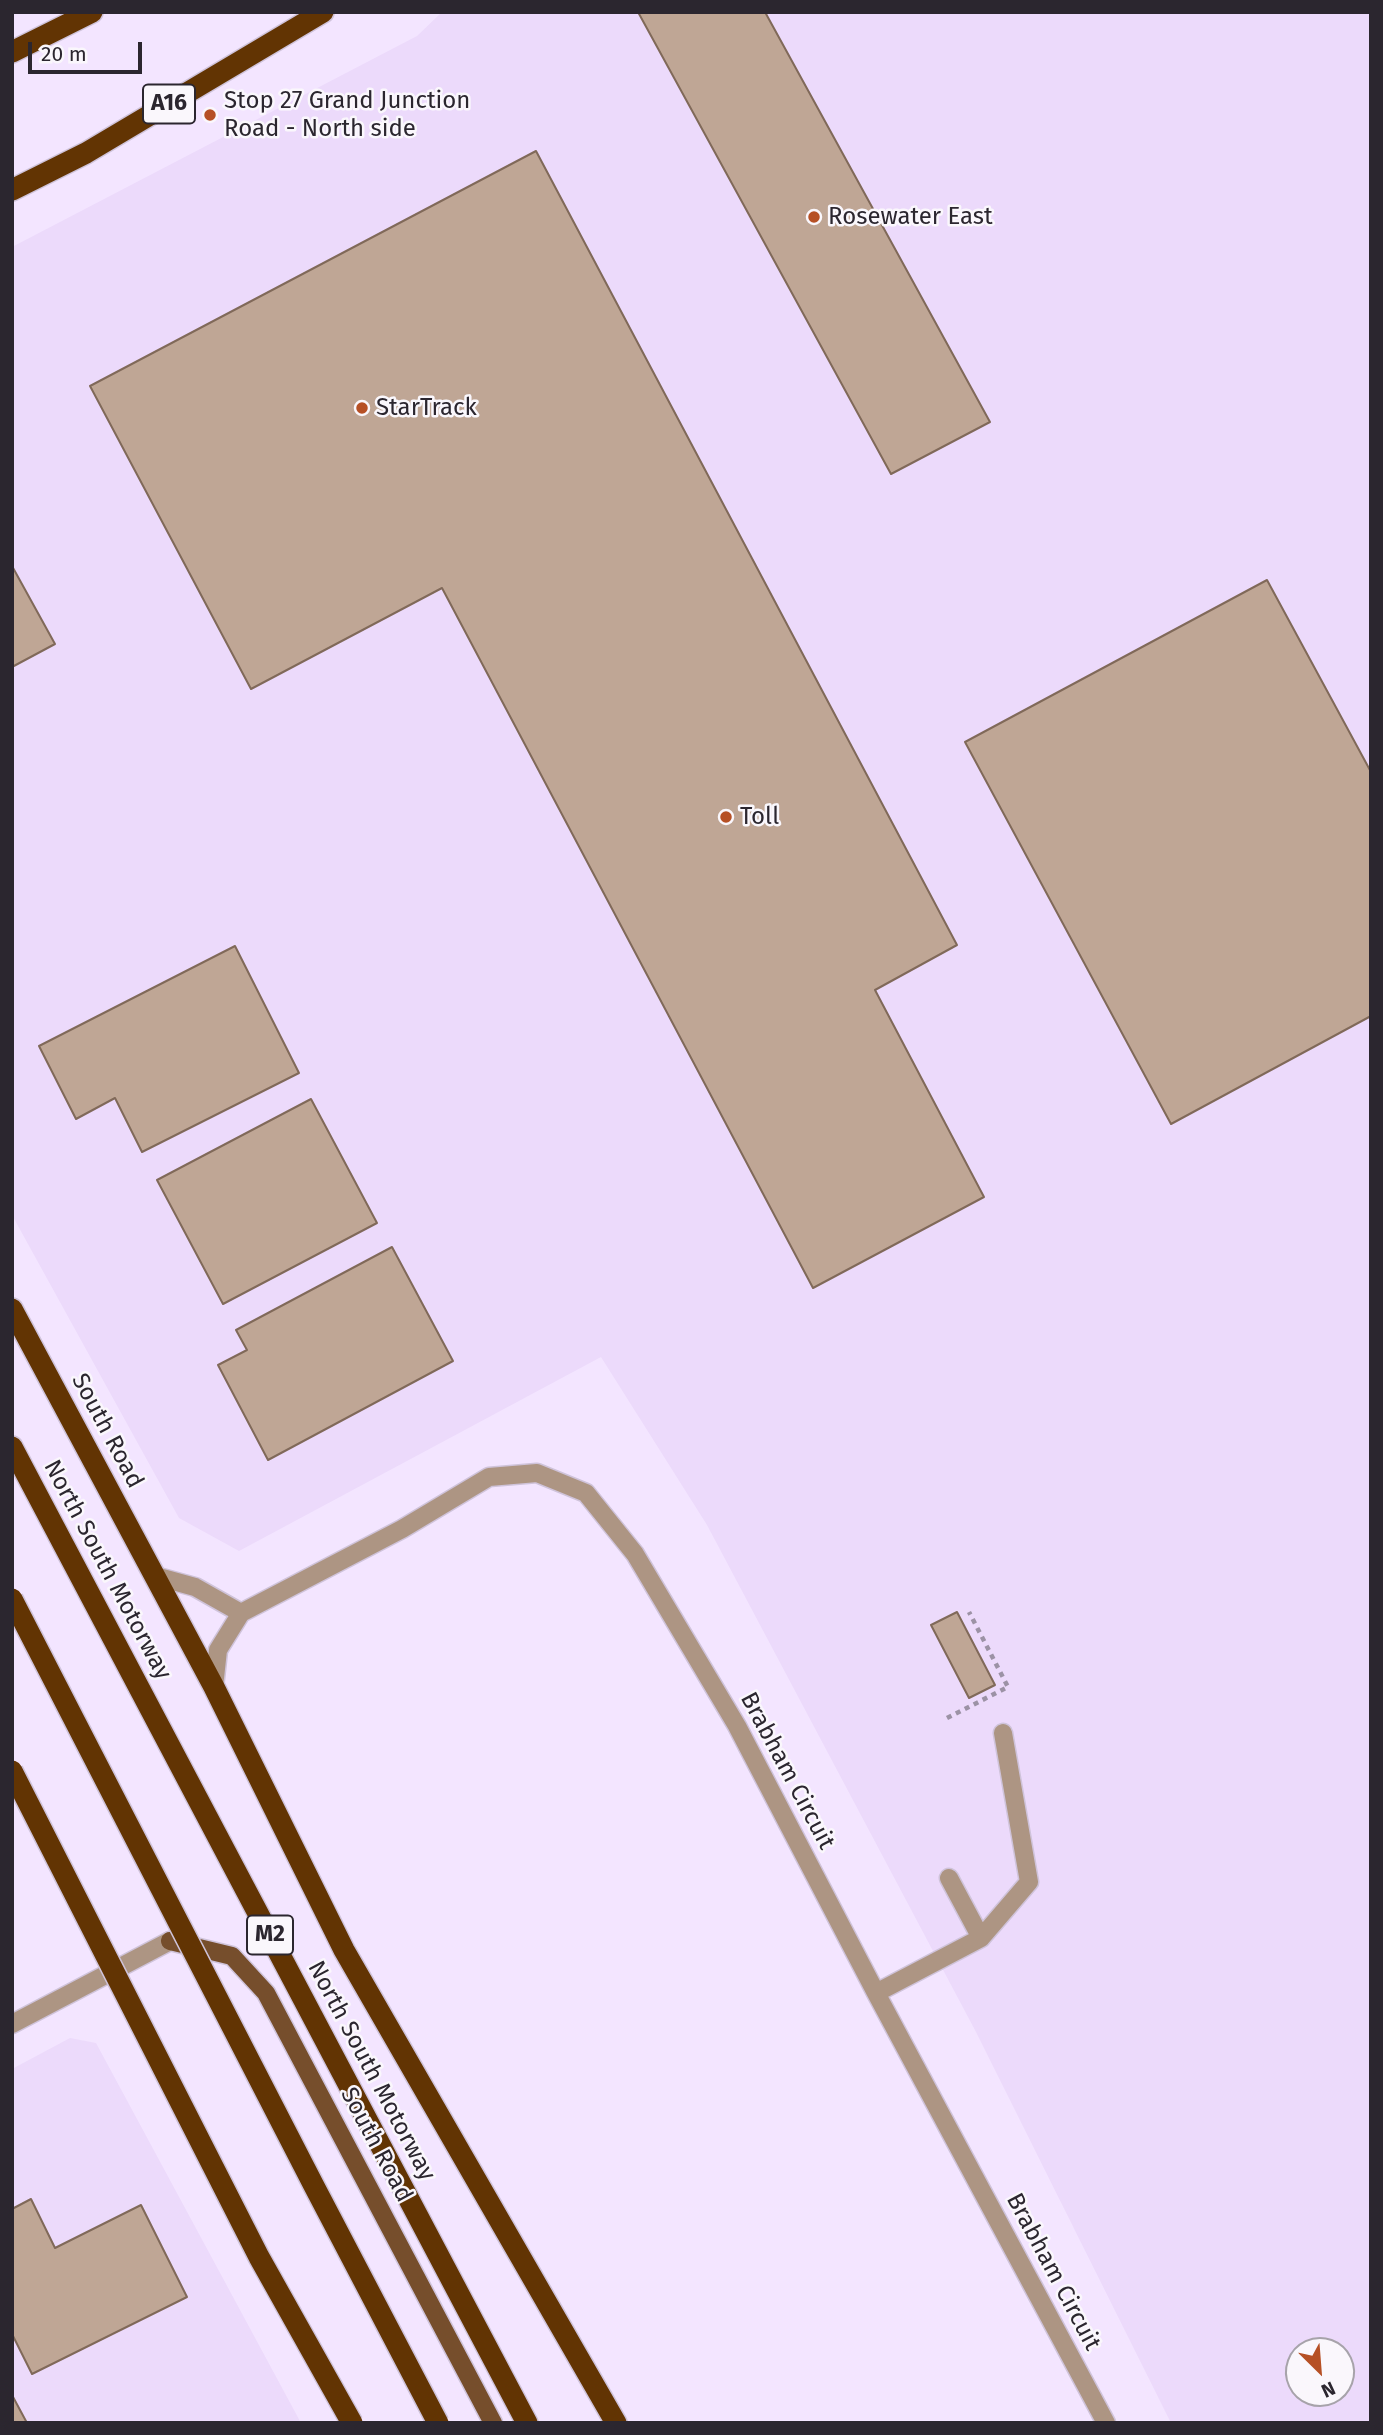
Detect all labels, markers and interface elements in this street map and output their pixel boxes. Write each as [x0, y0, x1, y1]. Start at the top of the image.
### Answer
scale bar [32, 28, 145, 72]
text: 20 m [41, 41, 87, 67]
road number: A16 [143, 85, 195, 124]
place label: Stop 27 Grand Junction Road - North side [224, 87, 470, 143]
marker: Stop 27 Grand Junction Road - North side [202, 107, 218, 123]
place label: Rosewater East [828, 203, 993, 231]
marker: Rosewater East [806, 209, 822, 225]
place label: StarTrack [376, 394, 477, 422]
marker: StarTrack [354, 400, 370, 416]
place label: Toll [740, 803, 779, 831]
marker: Toll [718, 809, 734, 825]
street label: South Road [65, 1369, 149, 1493]
street label: North South Motorway [37, 1455, 177, 1685]
street label: Brabham Circuit [733, 1688, 841, 1854]
road number: M2 [247, 1916, 293, 1954]
street label: North South Motorway [301, 1956, 441, 2186]
street label: South Road [334, 2083, 418, 2207]
street label: Brabham Circuit [999, 2189, 1107, 2355]
north arrow [1285, 2337, 1355, 2407]
text: N [1318, 2377, 1339, 2403]

